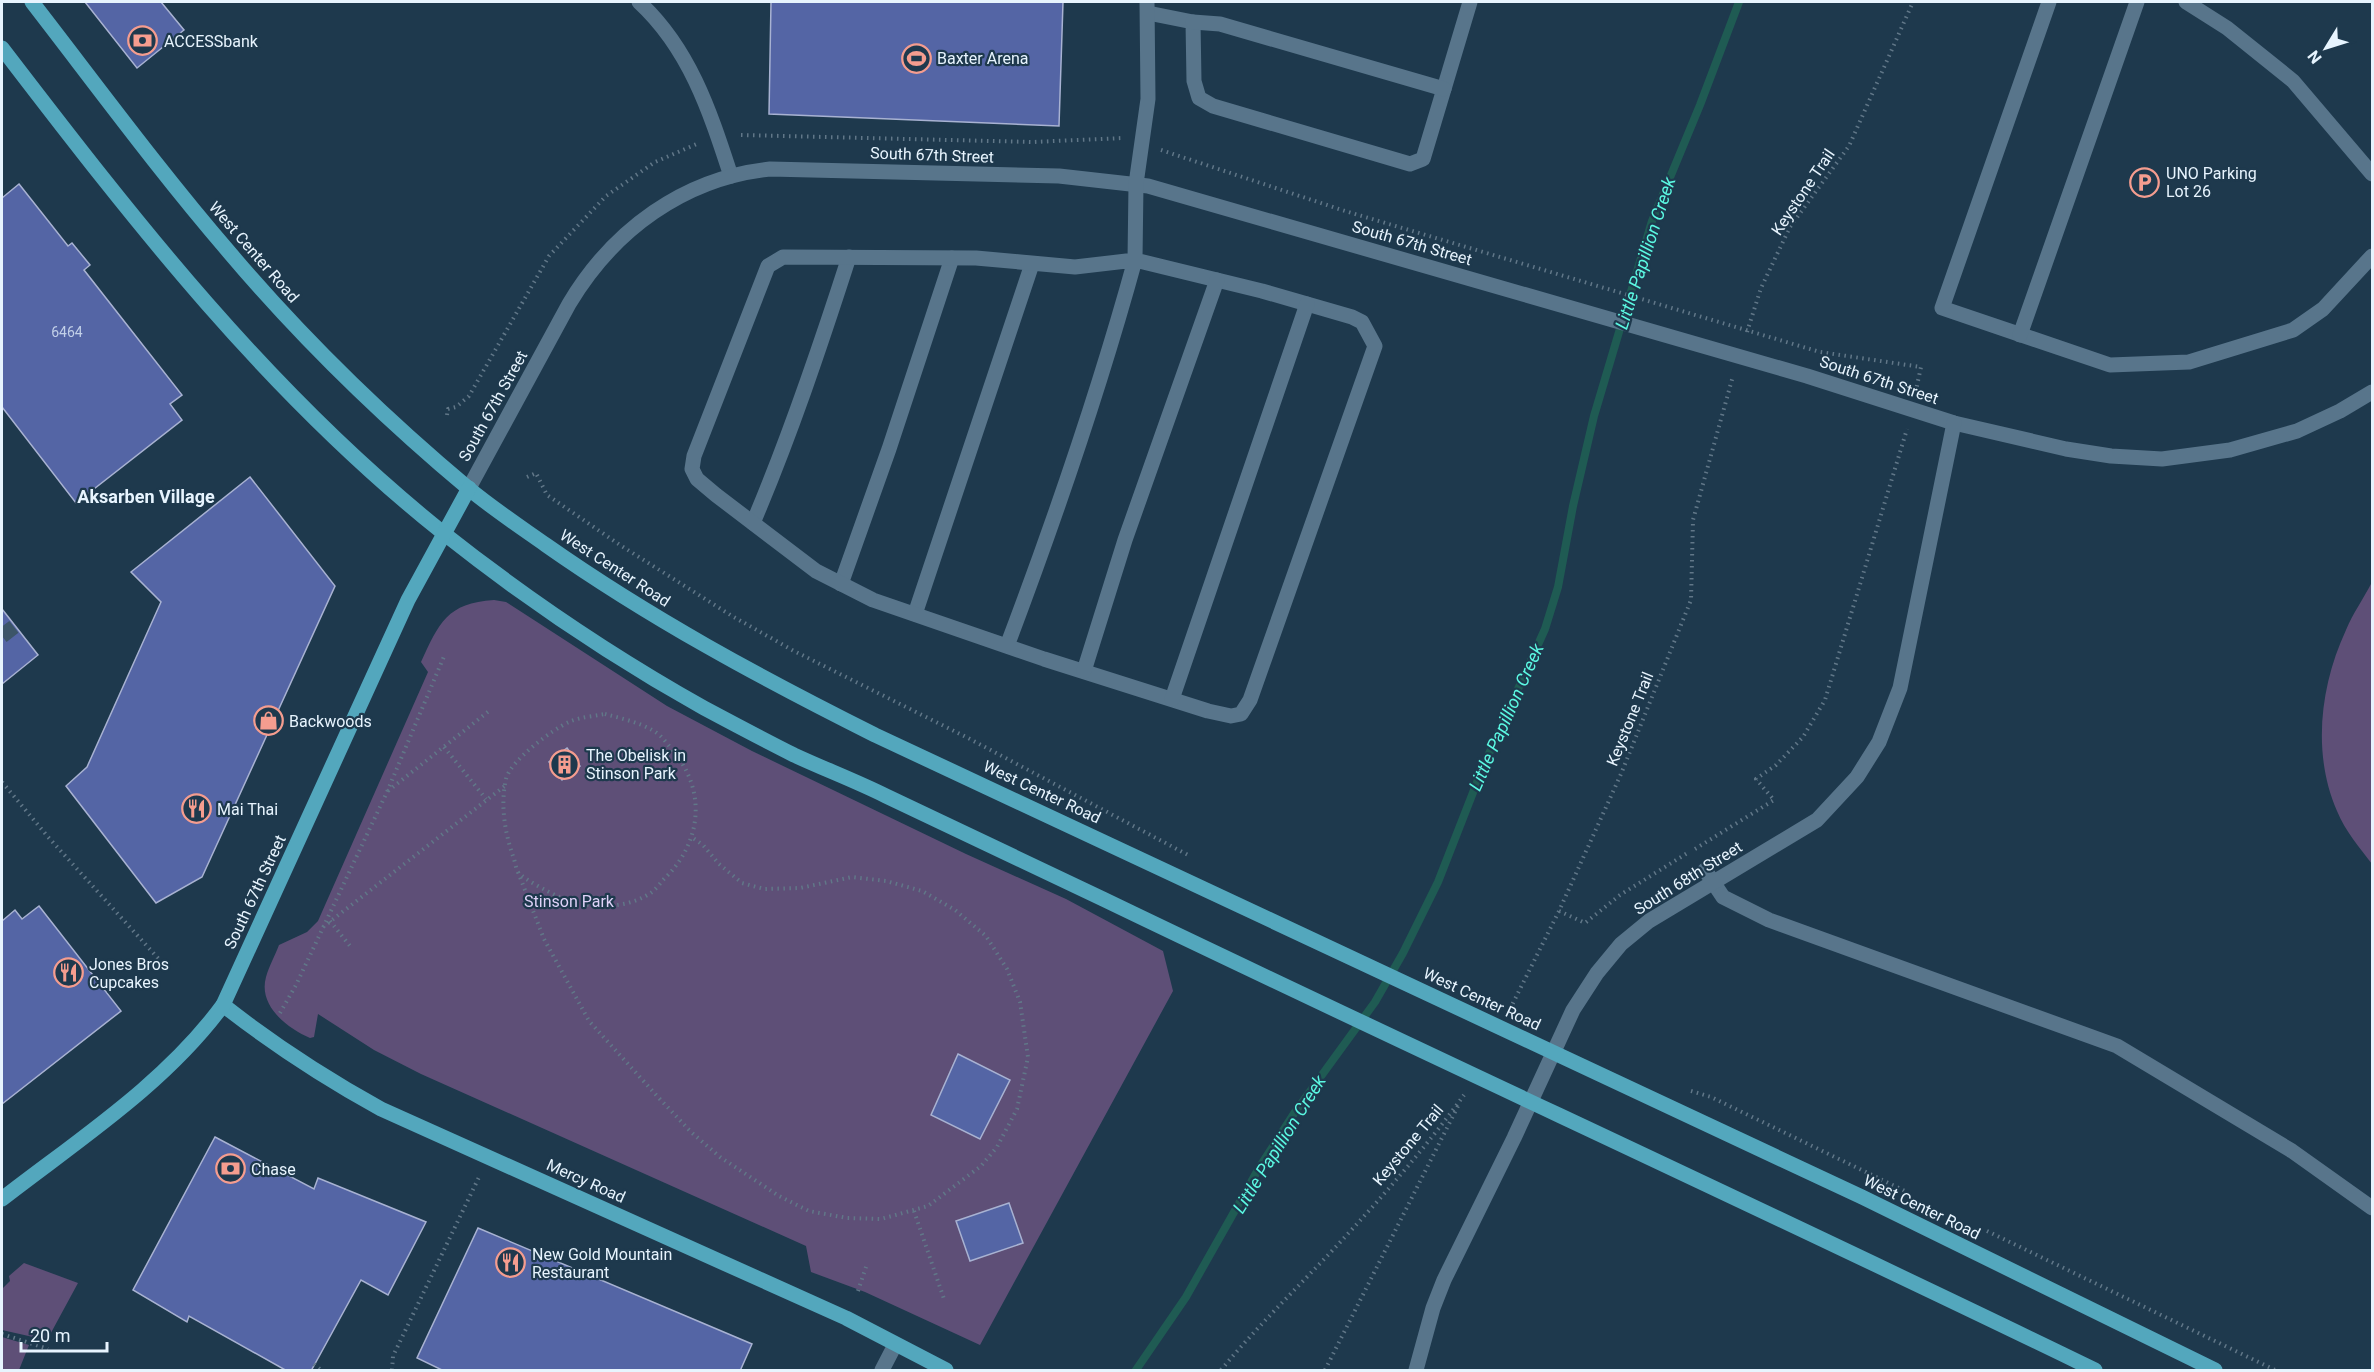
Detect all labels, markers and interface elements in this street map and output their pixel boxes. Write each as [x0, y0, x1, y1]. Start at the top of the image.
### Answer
north arrow [2296, 18, 2356, 78]
bank icon: ACCESSbank [127, 25, 159, 57]
place label: ACCESSbank [164, 32, 259, 51]
sports icon: Baxter Arena [900, 42, 932, 74]
text: N [2304, 47, 2326, 67]
place label: Baxter Arena [937, 49, 1028, 68]
street label: South 67th Street [870, 143, 994, 167]
street label: Keystone Trail [1767, 145, 1839, 239]
place label: UNO Parking Lot 26 [2166, 164, 2257, 201]
parking icon: UNO Parking Lot 26 [2129, 166, 2161, 198]
water label: Little Papillion Creek [1610, 173, 1680, 332]
street label: West Center Road [205, 198, 303, 306]
street label: South 67th Street [1350, 217, 1474, 269]
house number: 6464 [51, 324, 83, 340]
street label: South 67th Street [455, 347, 531, 465]
street label: South 67th Street [1817, 352, 1941, 408]
district label: Aksarben Village [77, 486, 215, 507]
street label: West Center Road [556, 525, 674, 611]
water label: Little Papillion Creek [1464, 639, 1548, 794]
street label: Keystone Trail [1603, 669, 1657, 769]
shop icon: Backwoods [252, 705, 284, 737]
place label: Backwoods [289, 712, 372, 731]
place label: The Obelisk in Stinson Park [586, 746, 686, 783]
building icon: The Obelisk in Stinson Park [549, 748, 581, 780]
street label: West Center Road [980, 756, 1104, 828]
restaurant icon: Mai Thai [180, 793, 212, 825]
place label: Mai Thai [217, 800, 278, 819]
street label: South 67th Street [220, 832, 290, 952]
street label: South 68th Street [1631, 837, 1745, 919]
park label: Stinson Park [524, 892, 615, 911]
place label: Jones Bros Cupcakes [89, 955, 169, 992]
restaurant icon: Jones Bros Cupcakes [52, 957, 84, 989]
street label: West Center Road [1420, 963, 1544, 1035]
water label: Little Papillion Creek [1228, 1070, 1331, 1217]
street label: Keystone Trail [1369, 1101, 1447, 1189]
bank icon: Chase [214, 1153, 246, 1185]
street label: Mercy Road [544, 1155, 628, 1207]
place label: Chase [251, 1160, 296, 1179]
street label: West Center Road [1861, 1171, 1983, 1243]
place label: New Gold Mountain Restaurant [532, 1245, 672, 1282]
restaurant icon: New Gold Mountain Restaurant [495, 1247, 527, 1279]
scale bar [21, 1315, 106, 1353]
text: 20 m [30, 1325, 70, 1346]

